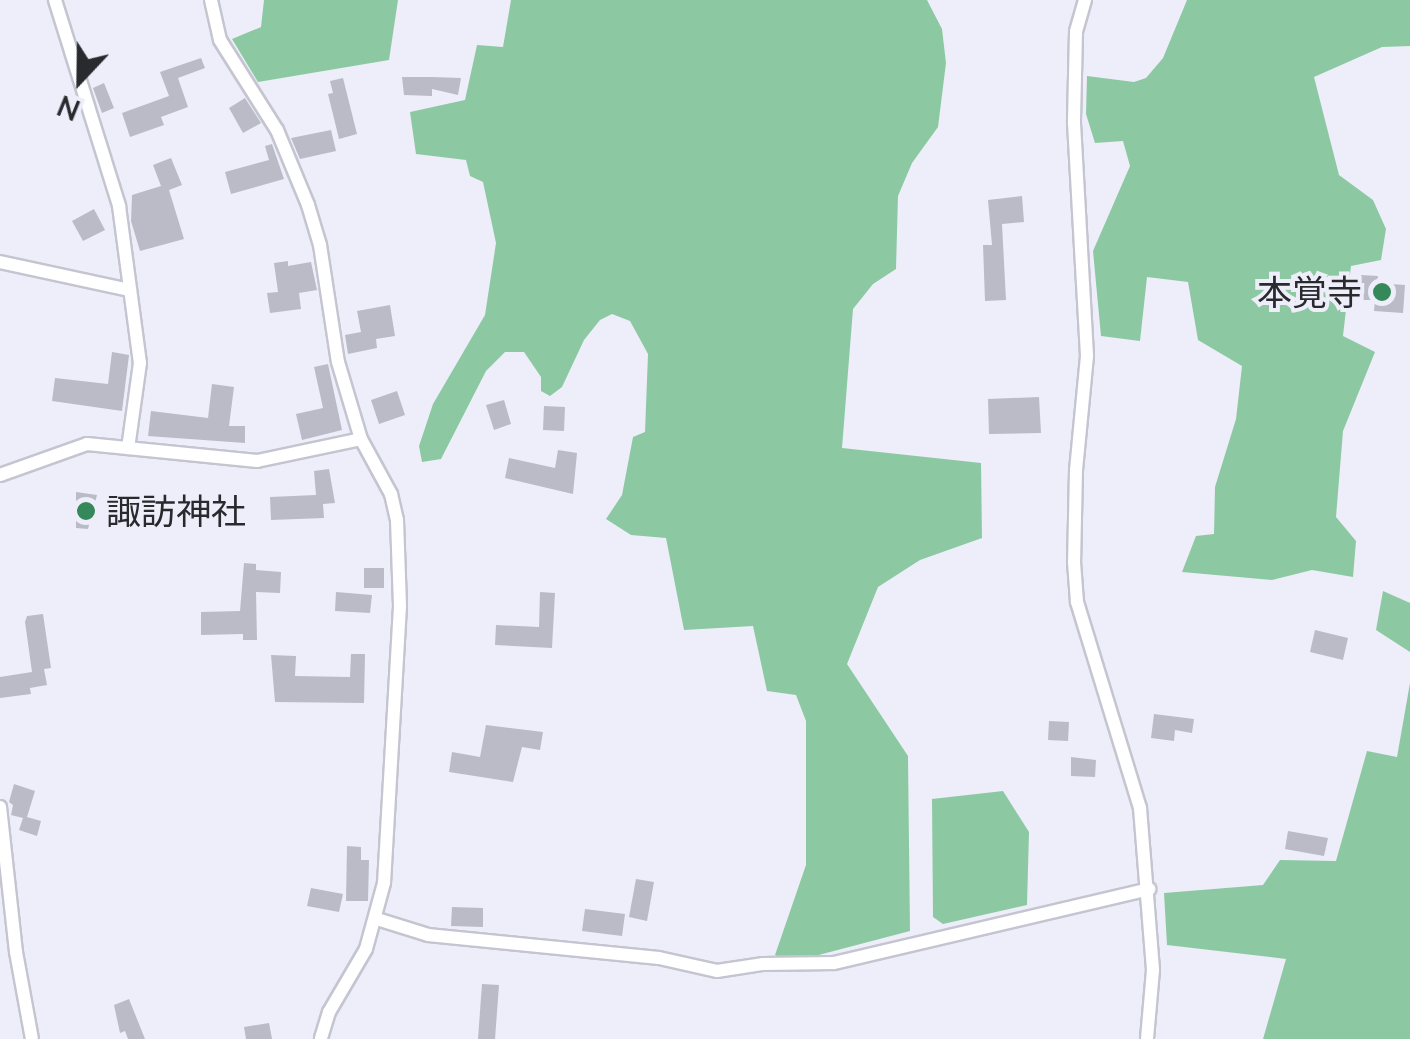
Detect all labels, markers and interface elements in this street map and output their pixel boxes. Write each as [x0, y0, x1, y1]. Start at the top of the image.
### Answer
north arrow [30, 30, 130, 130]
text: N [52, 88, 85, 128]
place label: 本覚寺 [1257, 271, 1362, 313]
marker: 本覚寺 [1371, 281, 1393, 303]
place label: 諏訪神社 [106, 490, 246, 532]
marker: 諏訪神社 [75, 500, 97, 522]

